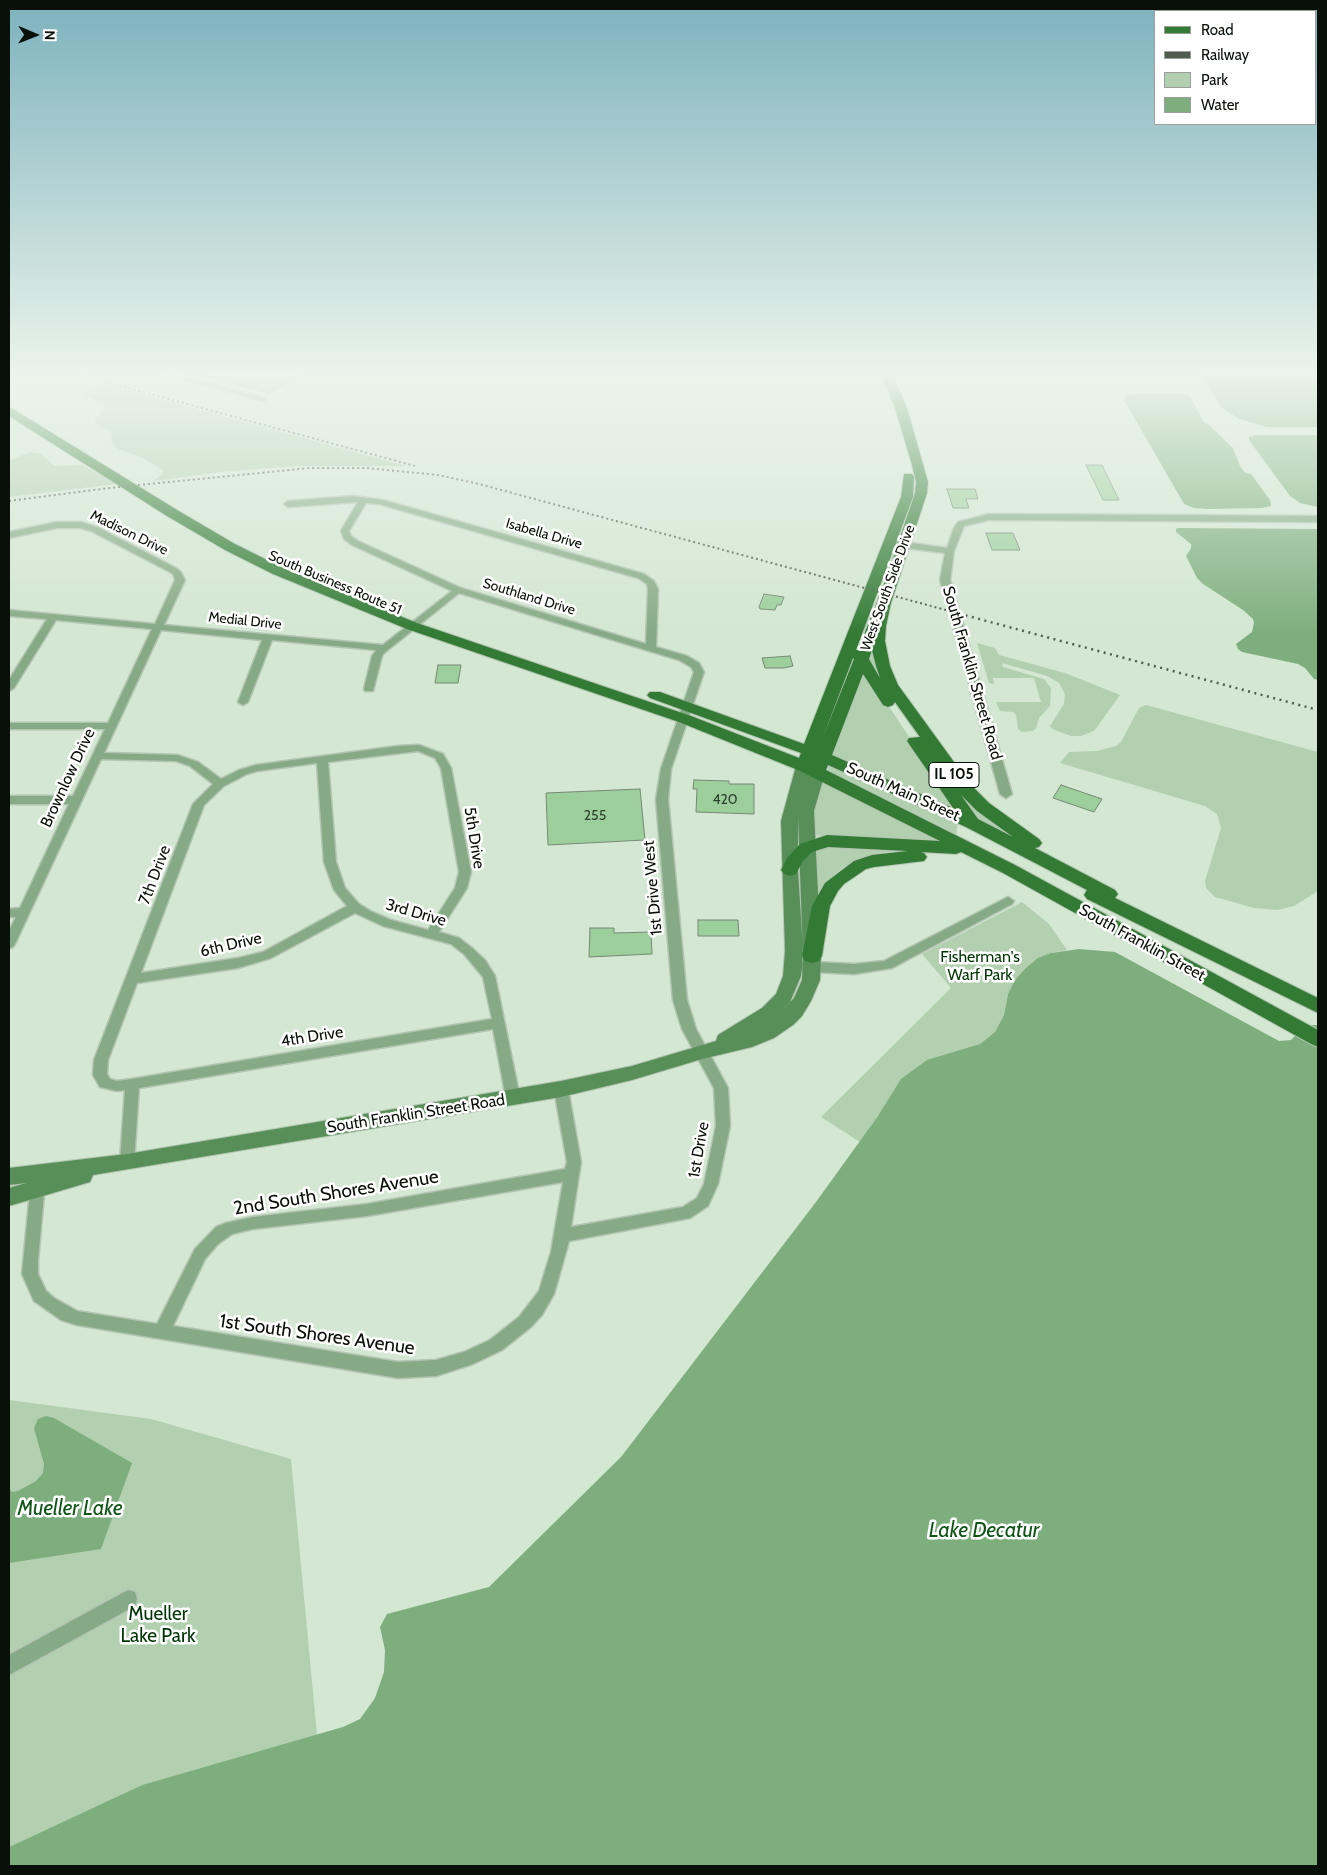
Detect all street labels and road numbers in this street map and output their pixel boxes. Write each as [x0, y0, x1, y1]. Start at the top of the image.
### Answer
street label: Madison Drive [87, 507, 171, 559]
street label: Isabella Drive [504, 515, 584, 553]
street label: West South Side Drive [857, 523, 919, 653]
street label: South Business Route 51 [266, 547, 404, 619]
street label: Southland Drive [481, 575, 577, 619]
street label: South Franklin Street Road [938, 584, 1006, 762]
street label: Medial Drive [207, 609, 283, 633]
street label: Brownlow Drive [37, 725, 99, 831]
street label: South Main Street [843, 758, 963, 826]
road number: IL 105 [929, 762, 979, 788]
street label: 5th Drive [460, 806, 488, 870]
street label: 1st Drive West [639, 840, 667, 936]
street label: 7th Drive [135, 843, 175, 907]
street label: 3rd Drive [384, 895, 448, 931]
street label: South Franklin Street [1076, 900, 1208, 986]
street label: 6th Drive [198, 929, 264, 961]
street label: 4th Drive [279, 1023, 345, 1051]
street label: South Franklin Street Road [326, 1090, 506, 1138]
street label: 1st Drive [685, 1120, 713, 1180]
street label: 2nd South Shores Avenue [232, 1166, 440, 1220]
street label: 1st South Shores Avenue [218, 1310, 416, 1360]

